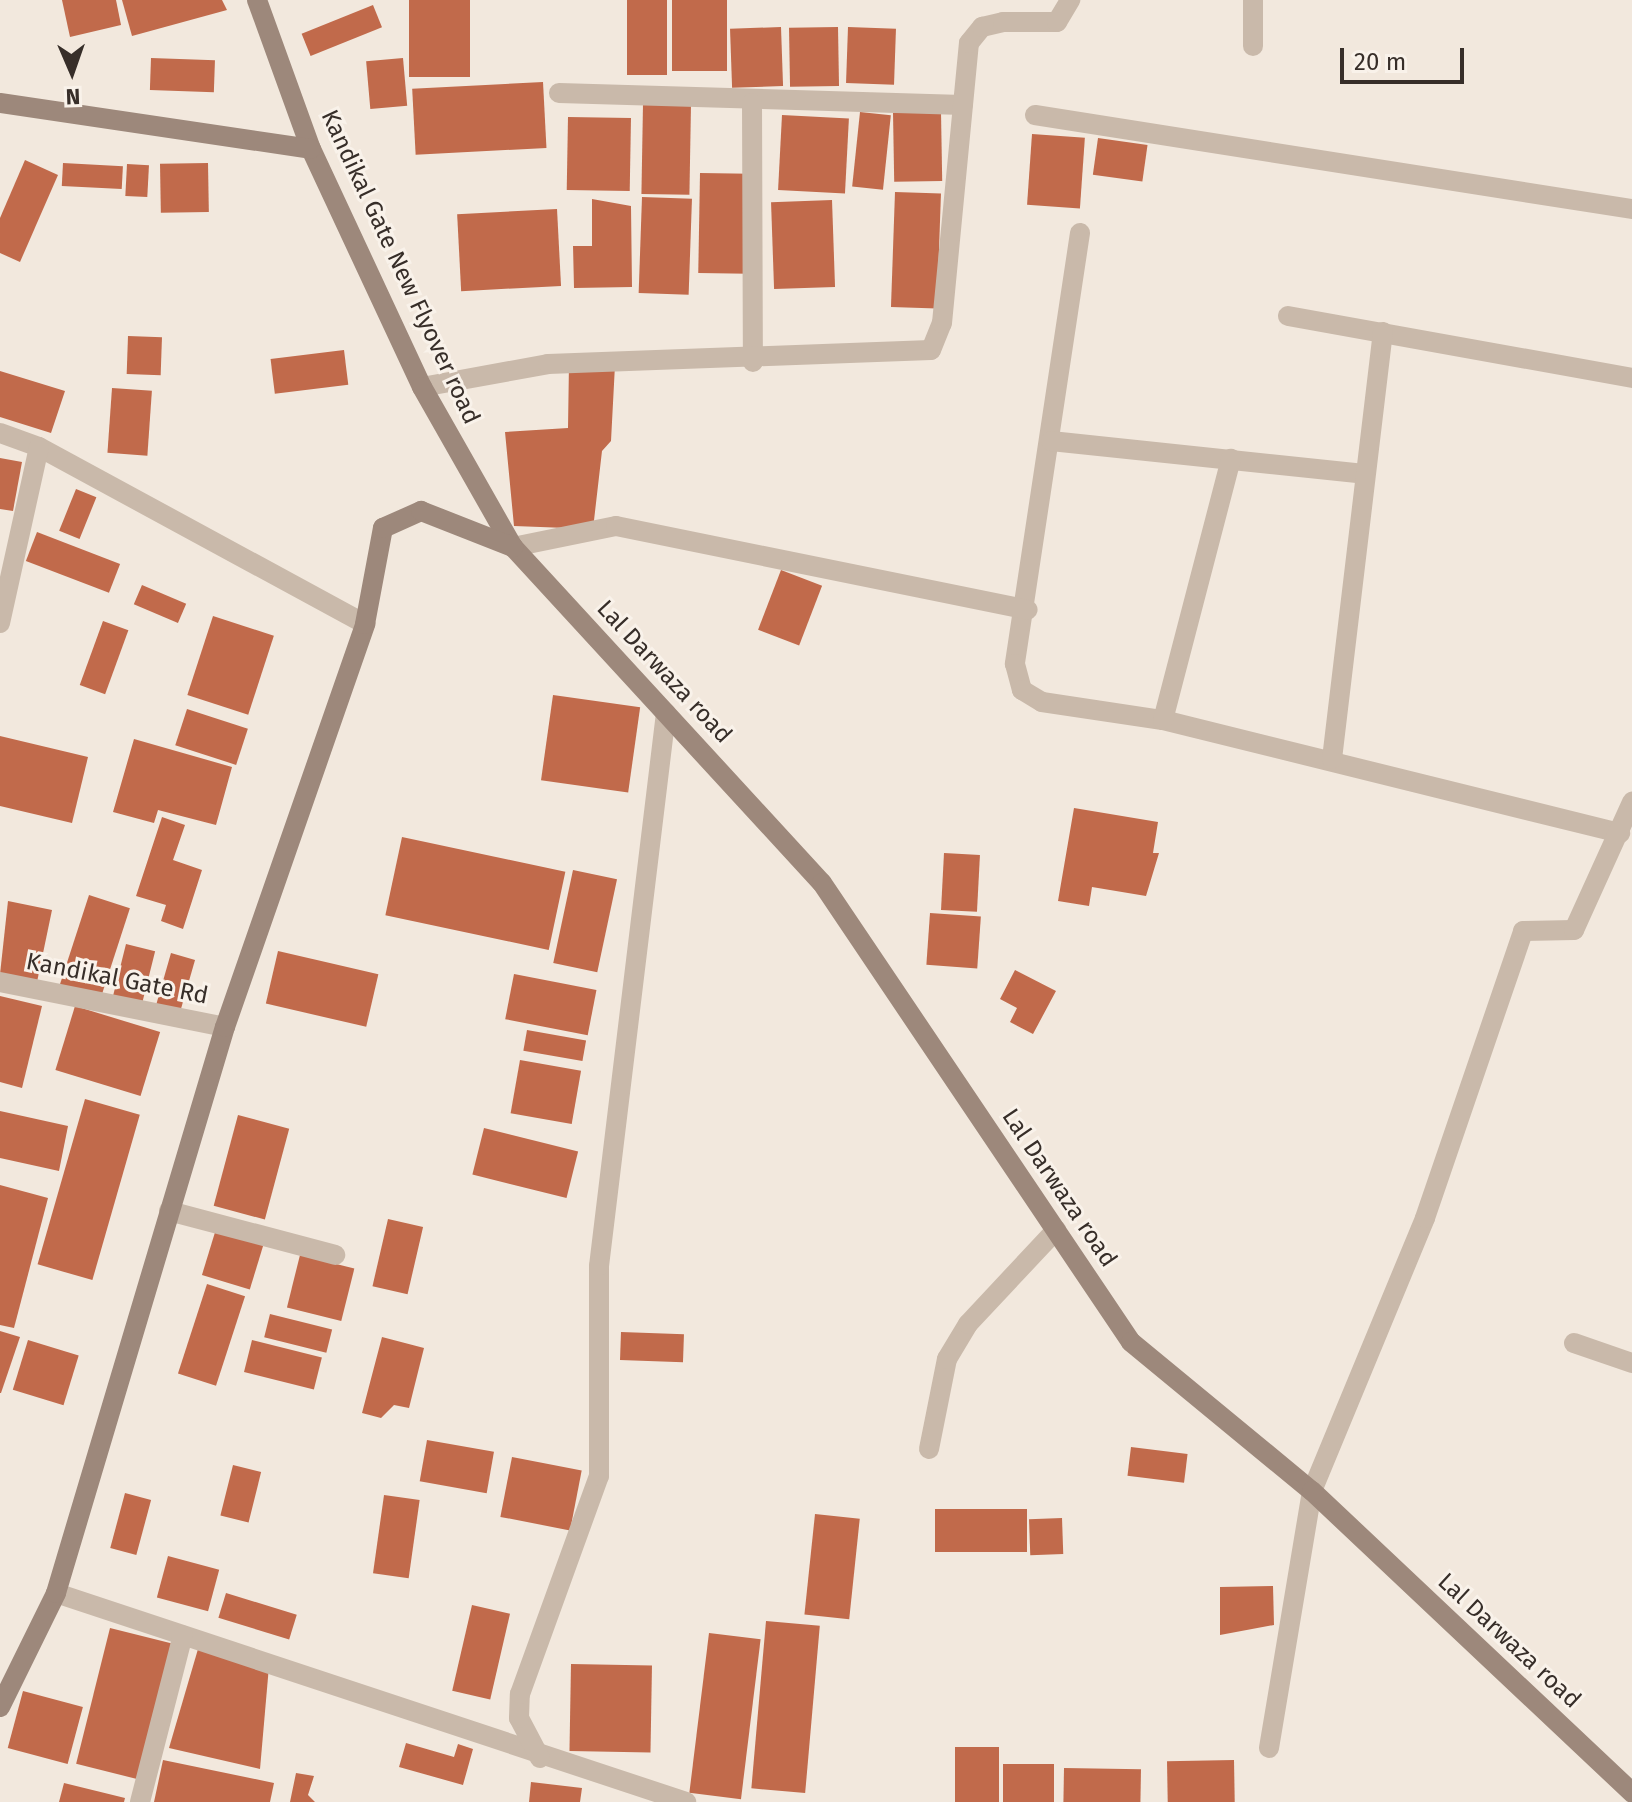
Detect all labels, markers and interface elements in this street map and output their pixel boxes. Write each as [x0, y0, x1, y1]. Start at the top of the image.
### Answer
north arrow [32, 32, 112, 112]
scale bar [1344, 32, 1468, 82]
text: 20 m [1354, 48, 1406, 76]
text: N [65, 83, 81, 110]
street label: Kandikal Gate New Flyover road [314, 105, 486, 429]
street label: Lal Darwaza road [590, 595, 738, 749]
street label: Kandikal Gate Rd [24, 947, 210, 1011]
street label: Lal Darwaza road [995, 1103, 1123, 1273]
street label: Lal Darwaza road [1432, 1567, 1586, 1715]

